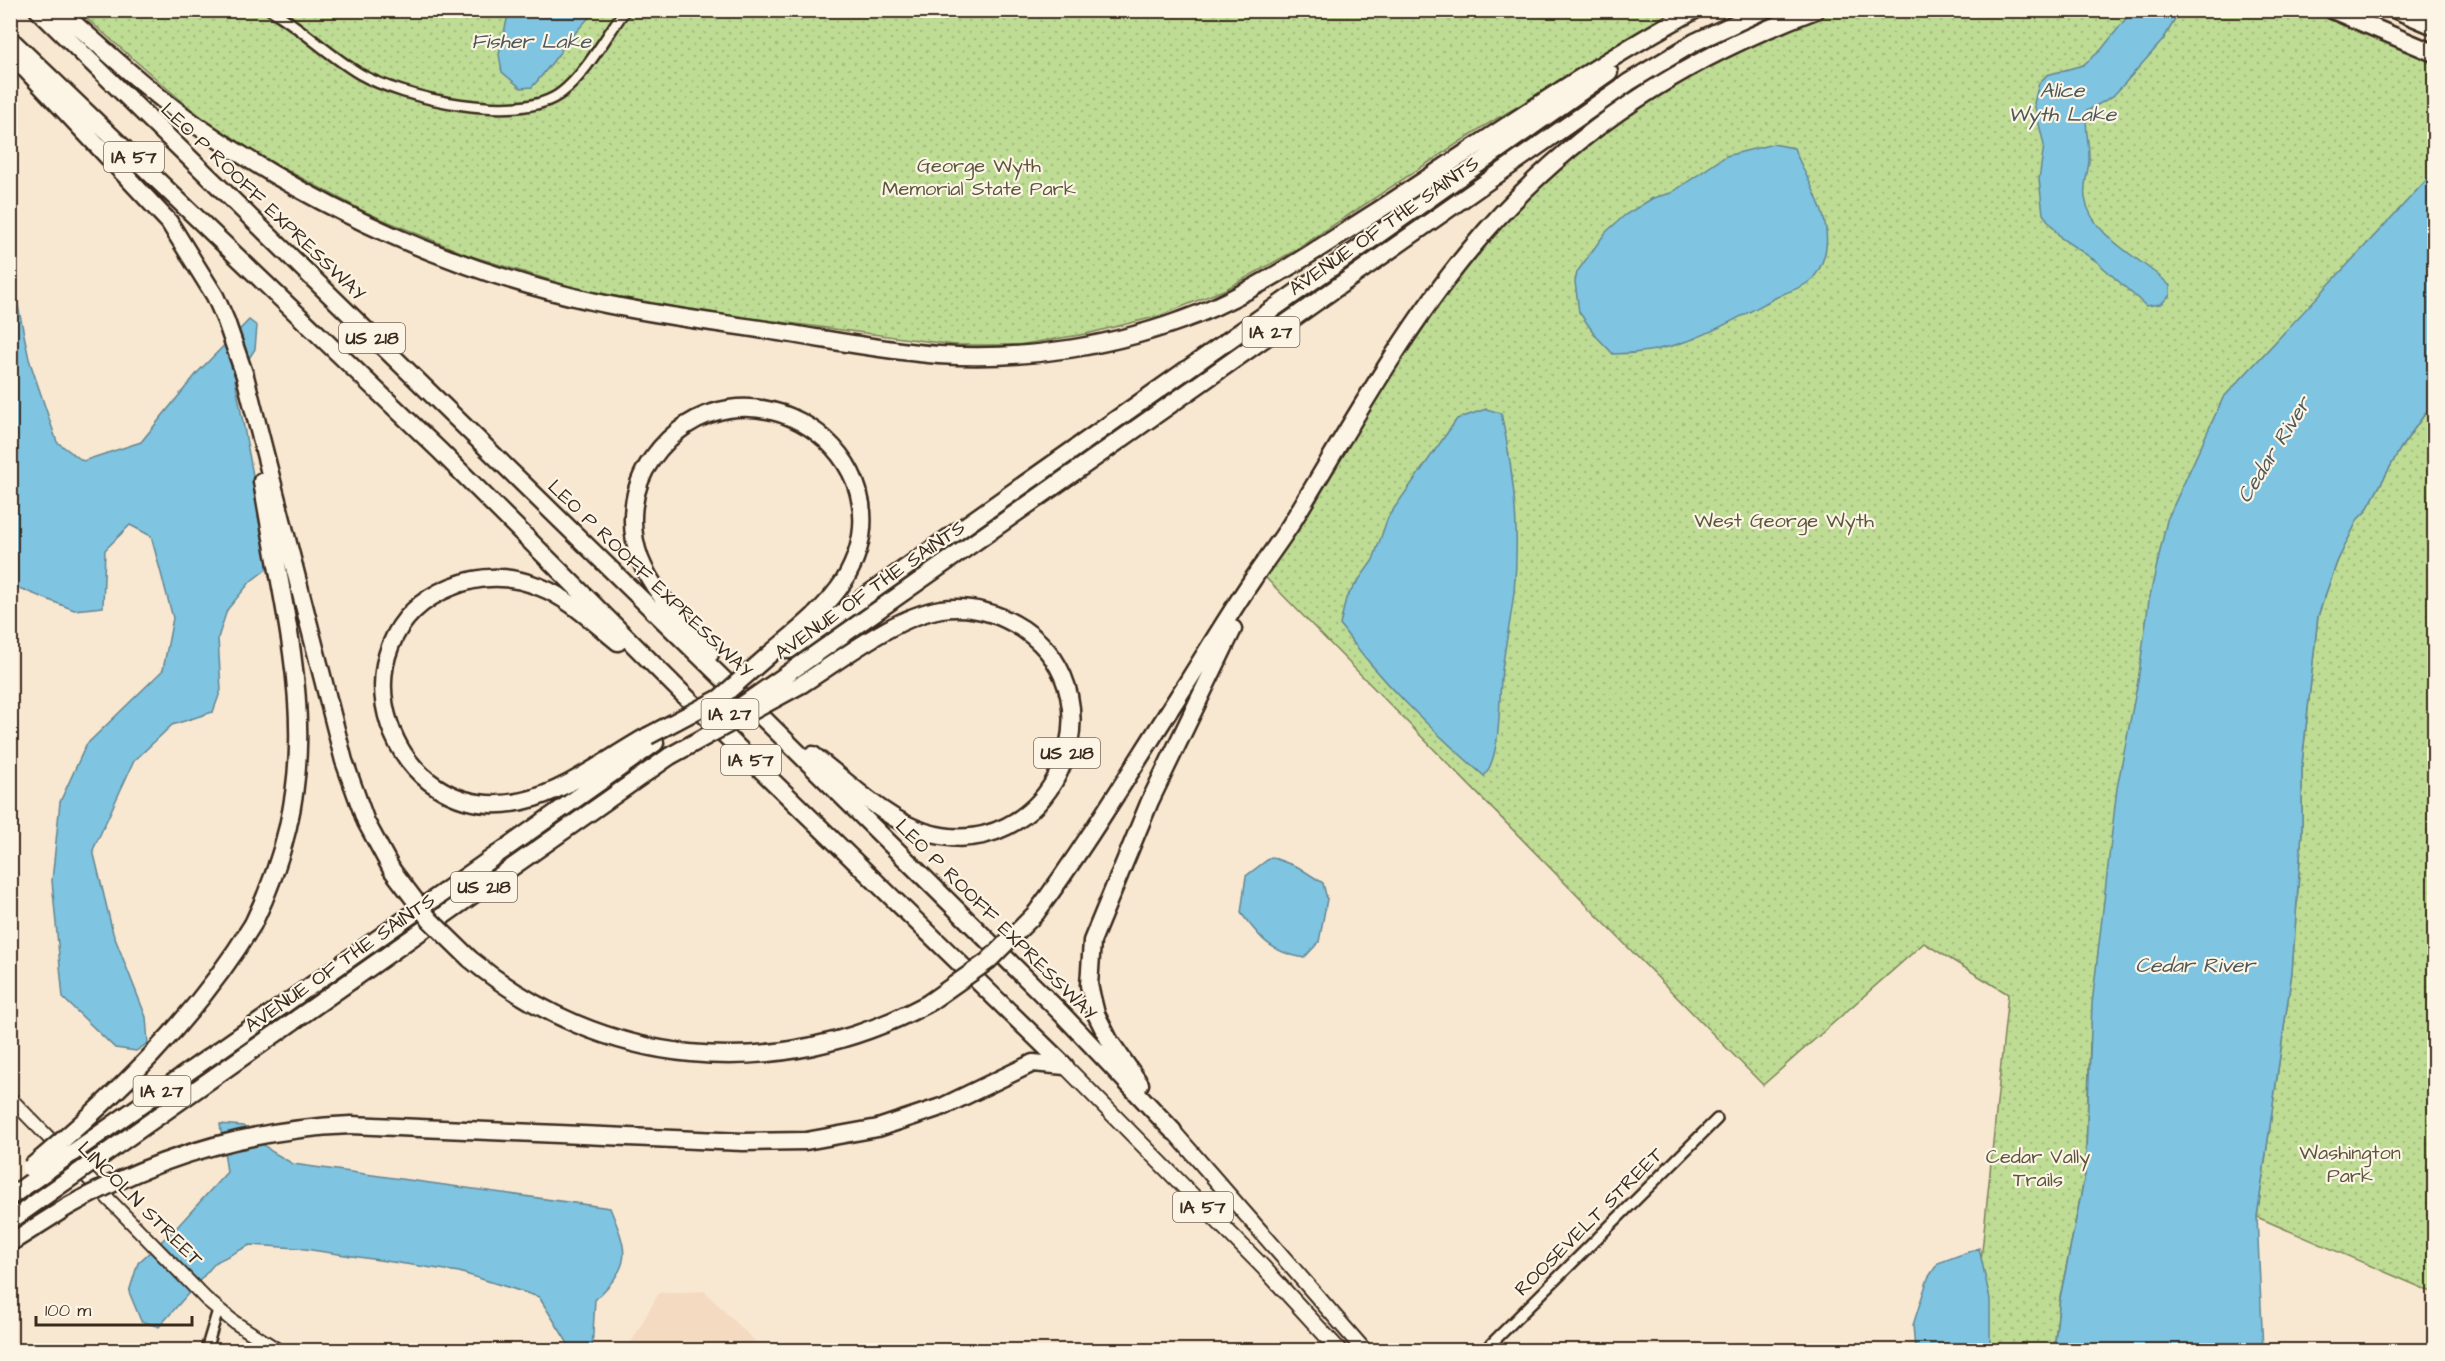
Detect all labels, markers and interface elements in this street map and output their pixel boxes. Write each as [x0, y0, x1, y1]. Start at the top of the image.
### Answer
water label: Fisher Lake [471, 27, 592, 56]
water label: Alice Wyth Lake [2008, 76, 2118, 130]
street label: LEO P ROOFF EXPRESSWAY [154, 96, 372, 308]
road number: IA 57 [104, 142, 164, 172]
street label: AVENUE OF THE SAINTS [1283, 149, 1485, 303]
park label: George Wyth Memorial State Park [882, 152, 1076, 203]
road number: IA 27 [1242, 317, 1300, 347]
road number: US 218 [339, 323, 405, 353]
water label: Cedar River [2230, 390, 2319, 508]
street label: LEO P ROOFF EXPRESSWAY [541, 473, 759, 685]
park label: West George Wyth [1694, 507, 1874, 536]
street label: AVENUE OF THE SAINTS [769, 513, 971, 667]
road number: IA 27 [702, 699, 758, 729]
road number: US 218 [1034, 738, 1100, 768]
road number: IA 57 [721, 745, 781, 775]
street label: LEO P ROOFF EXPRESSWAY [889, 813, 1103, 1027]
road number: US 218 [451, 872, 517, 902]
street label: AVENUE OF THE SAINTS [239, 886, 441, 1040]
water label: Cedar River [2135, 951, 2257, 980]
road number: IA 27 [134, 1076, 190, 1106]
street label: LINCOLN STREET [71, 1135, 209, 1273]
park label: Washington Park [2299, 1139, 2401, 1190]
street label: ROOSEVELT STREET [1508, 1141, 1670, 1303]
park label: Cedar Vally Trails [1986, 1143, 2090, 1194]
road number: IA 57 [1173, 1192, 1233, 1222]
scale bar [36, 1289, 192, 1327]
text: 100 m [45, 1298, 91, 1323]

